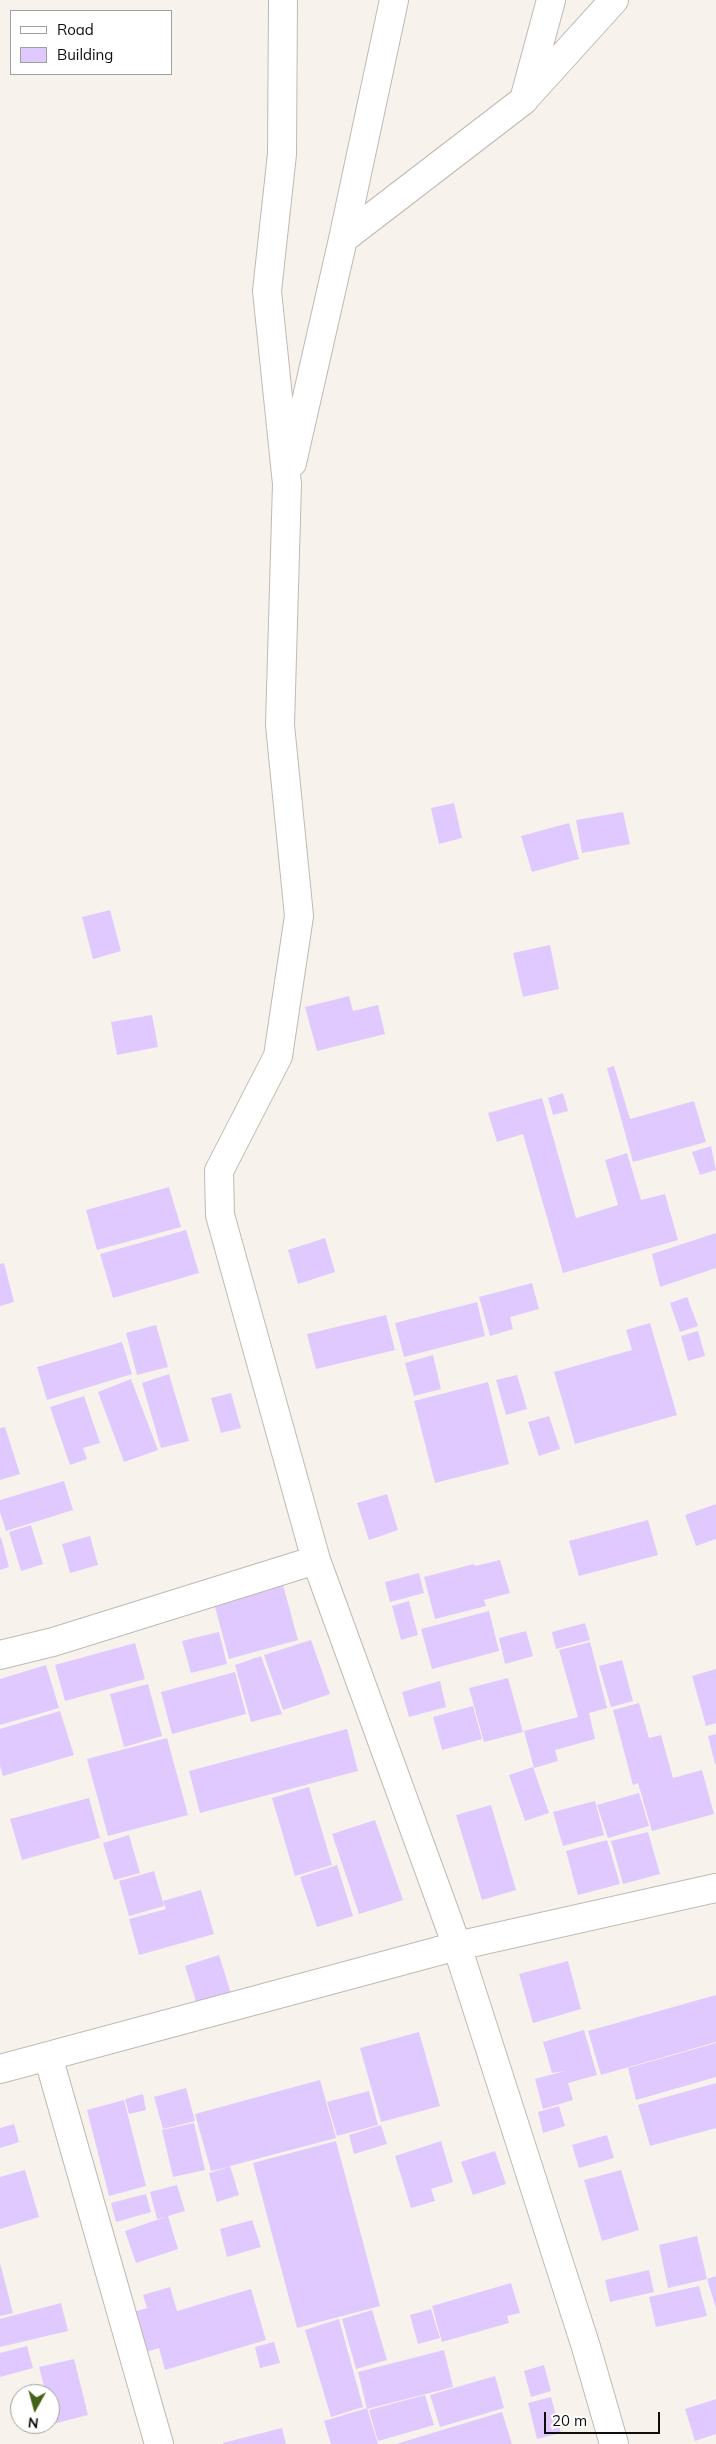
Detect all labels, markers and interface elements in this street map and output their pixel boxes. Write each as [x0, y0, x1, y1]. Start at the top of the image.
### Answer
legend [10, 10, 172, 75]
text: Road [57, 20, 94, 39]
text: Building [57, 45, 113, 64]
north arrow [10, 2384, 60, 2434]
scale bar [546, 2402, 662, 2434]
text: 20 m [552, 2411, 587, 2430]
text: N [27, 2413, 40, 2432]

